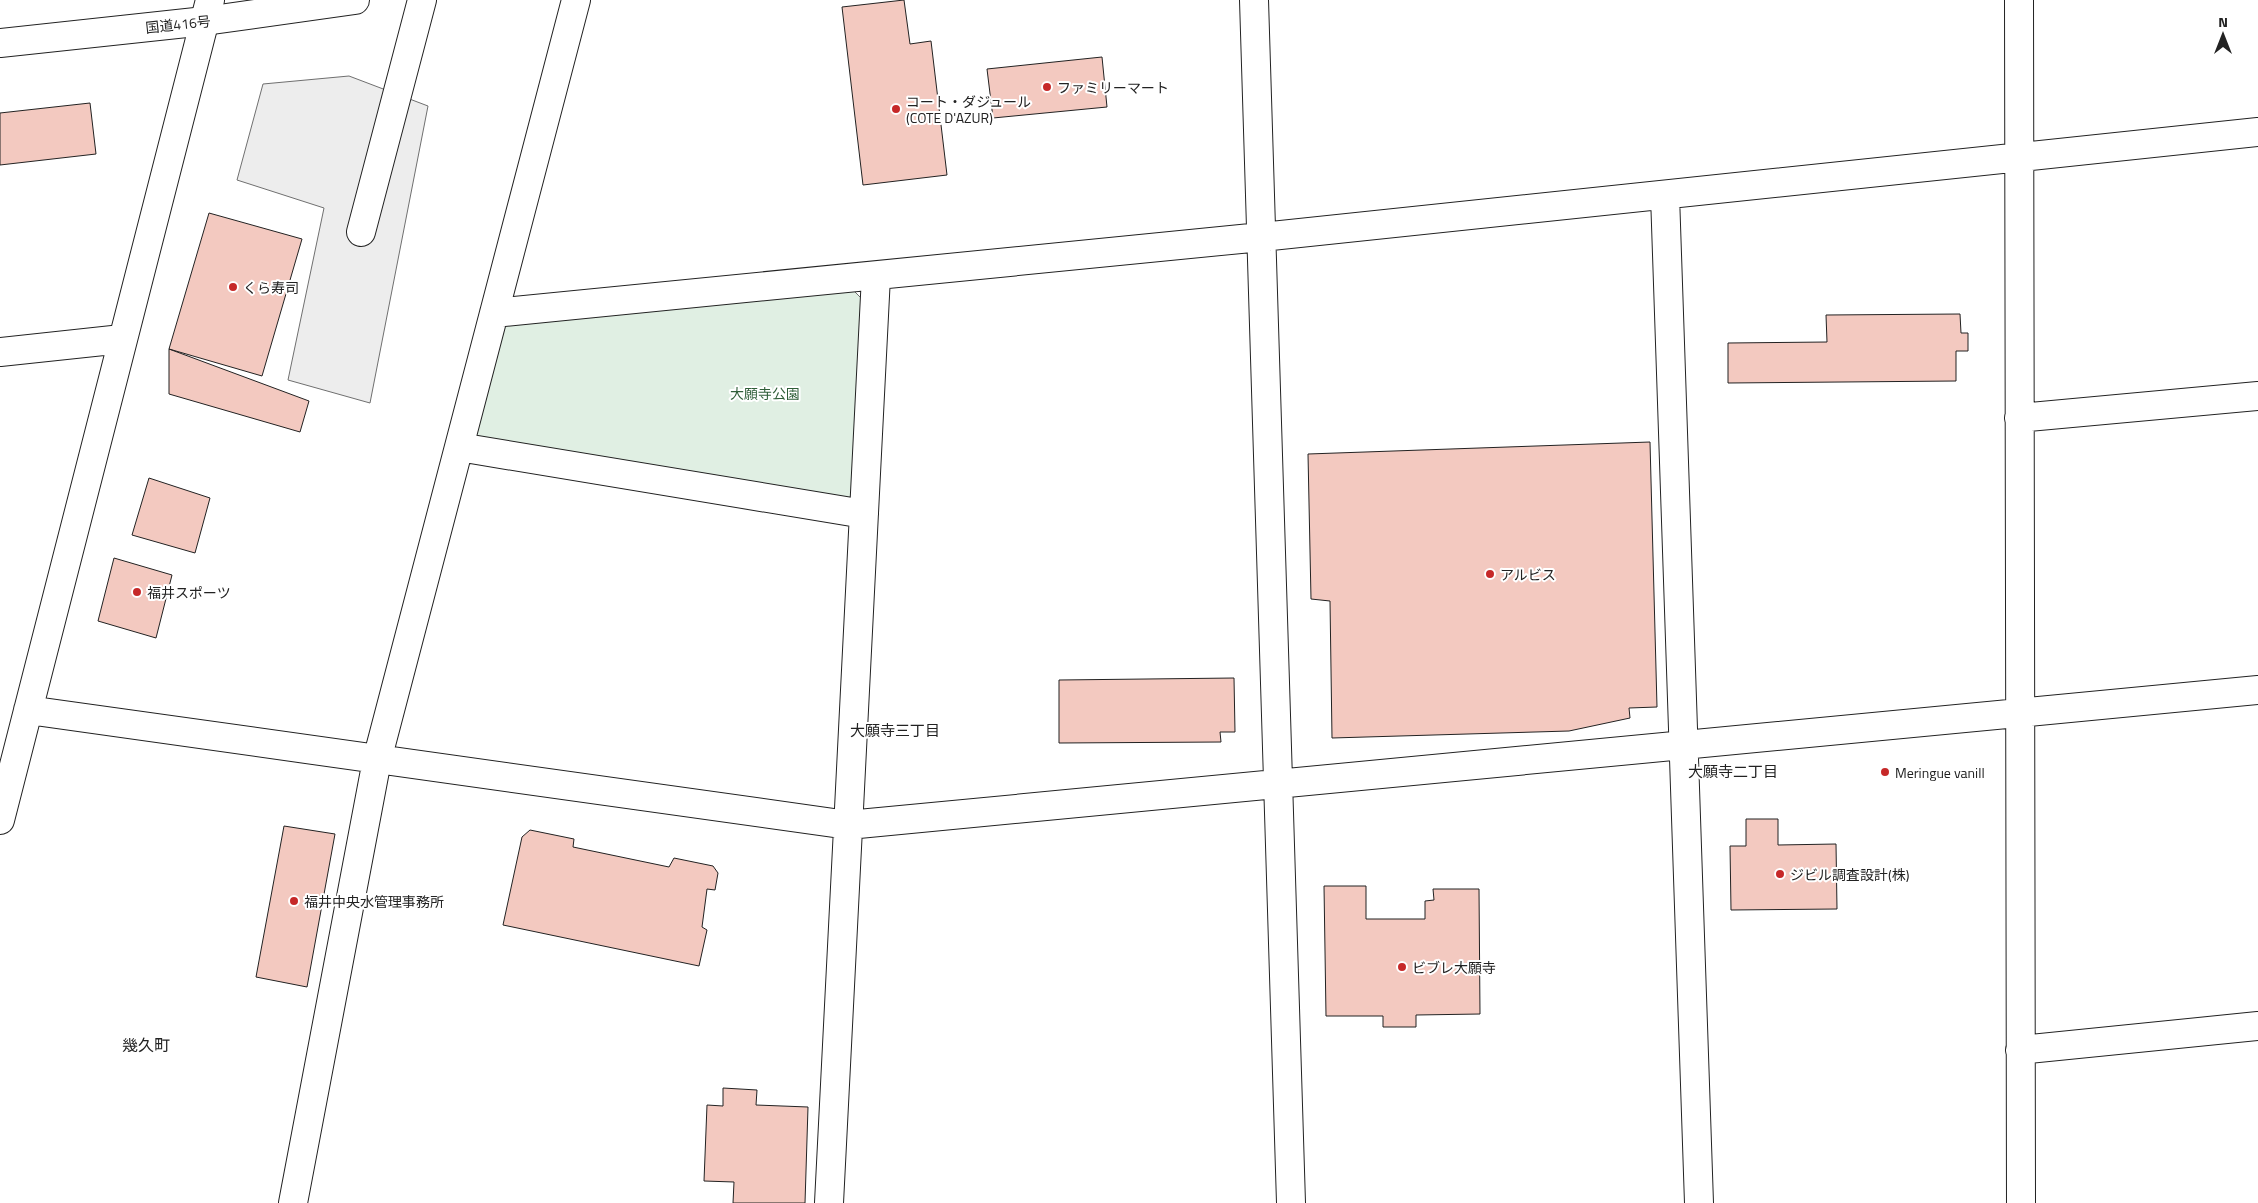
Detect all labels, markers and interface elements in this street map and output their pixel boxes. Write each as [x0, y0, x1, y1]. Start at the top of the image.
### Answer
street label: 国道416号 [144, 10, 212, 38]
north arrow [2198, 10, 2248, 60]
text: N [2218, 11, 2228, 32]
place label: ファミリーマート [1057, 77, 1169, 98]
marker: ファミリーマート [1041, 81, 1053, 93]
place label: コート・ダジュール (COTE D'AZUR) [906, 91, 1031, 128]
marker: コート・ダジュール (COTE D'AZUR) [890, 103, 902, 115]
place label: くら寿司 [243, 277, 299, 298]
marker: くら寿司 [227, 281, 239, 293]
park label: 大願寺公園 [730, 383, 800, 404]
place label: アルビス [1500, 564, 1556, 585]
marker: アルビス [1484, 568, 1496, 580]
place label: 福井スポーツ [147, 582, 231, 603]
marker: 福井スポーツ [131, 586, 143, 598]
district label: 大願寺三丁目 [850, 719, 940, 742]
district label: 大願寺二丁目 [1688, 760, 1778, 783]
place label: Meringue vanill [1895, 762, 1985, 783]
marker: Meringue vanill [1879, 766, 1891, 778]
place label: ジビル調査設計(株) [1790, 864, 1909, 885]
marker: ジビル調査設計(株) [1774, 868, 1786, 880]
place label: 福井中央水管理事務所 [304, 891, 444, 912]
marker: 福井中央水管理事務所 [288, 895, 300, 907]
place label: ビブレ大願寺 [1412, 957, 1496, 978]
marker: ビブレ大願寺 [1396, 961, 1408, 973]
district label: 幾久町 [122, 1033, 170, 1057]

